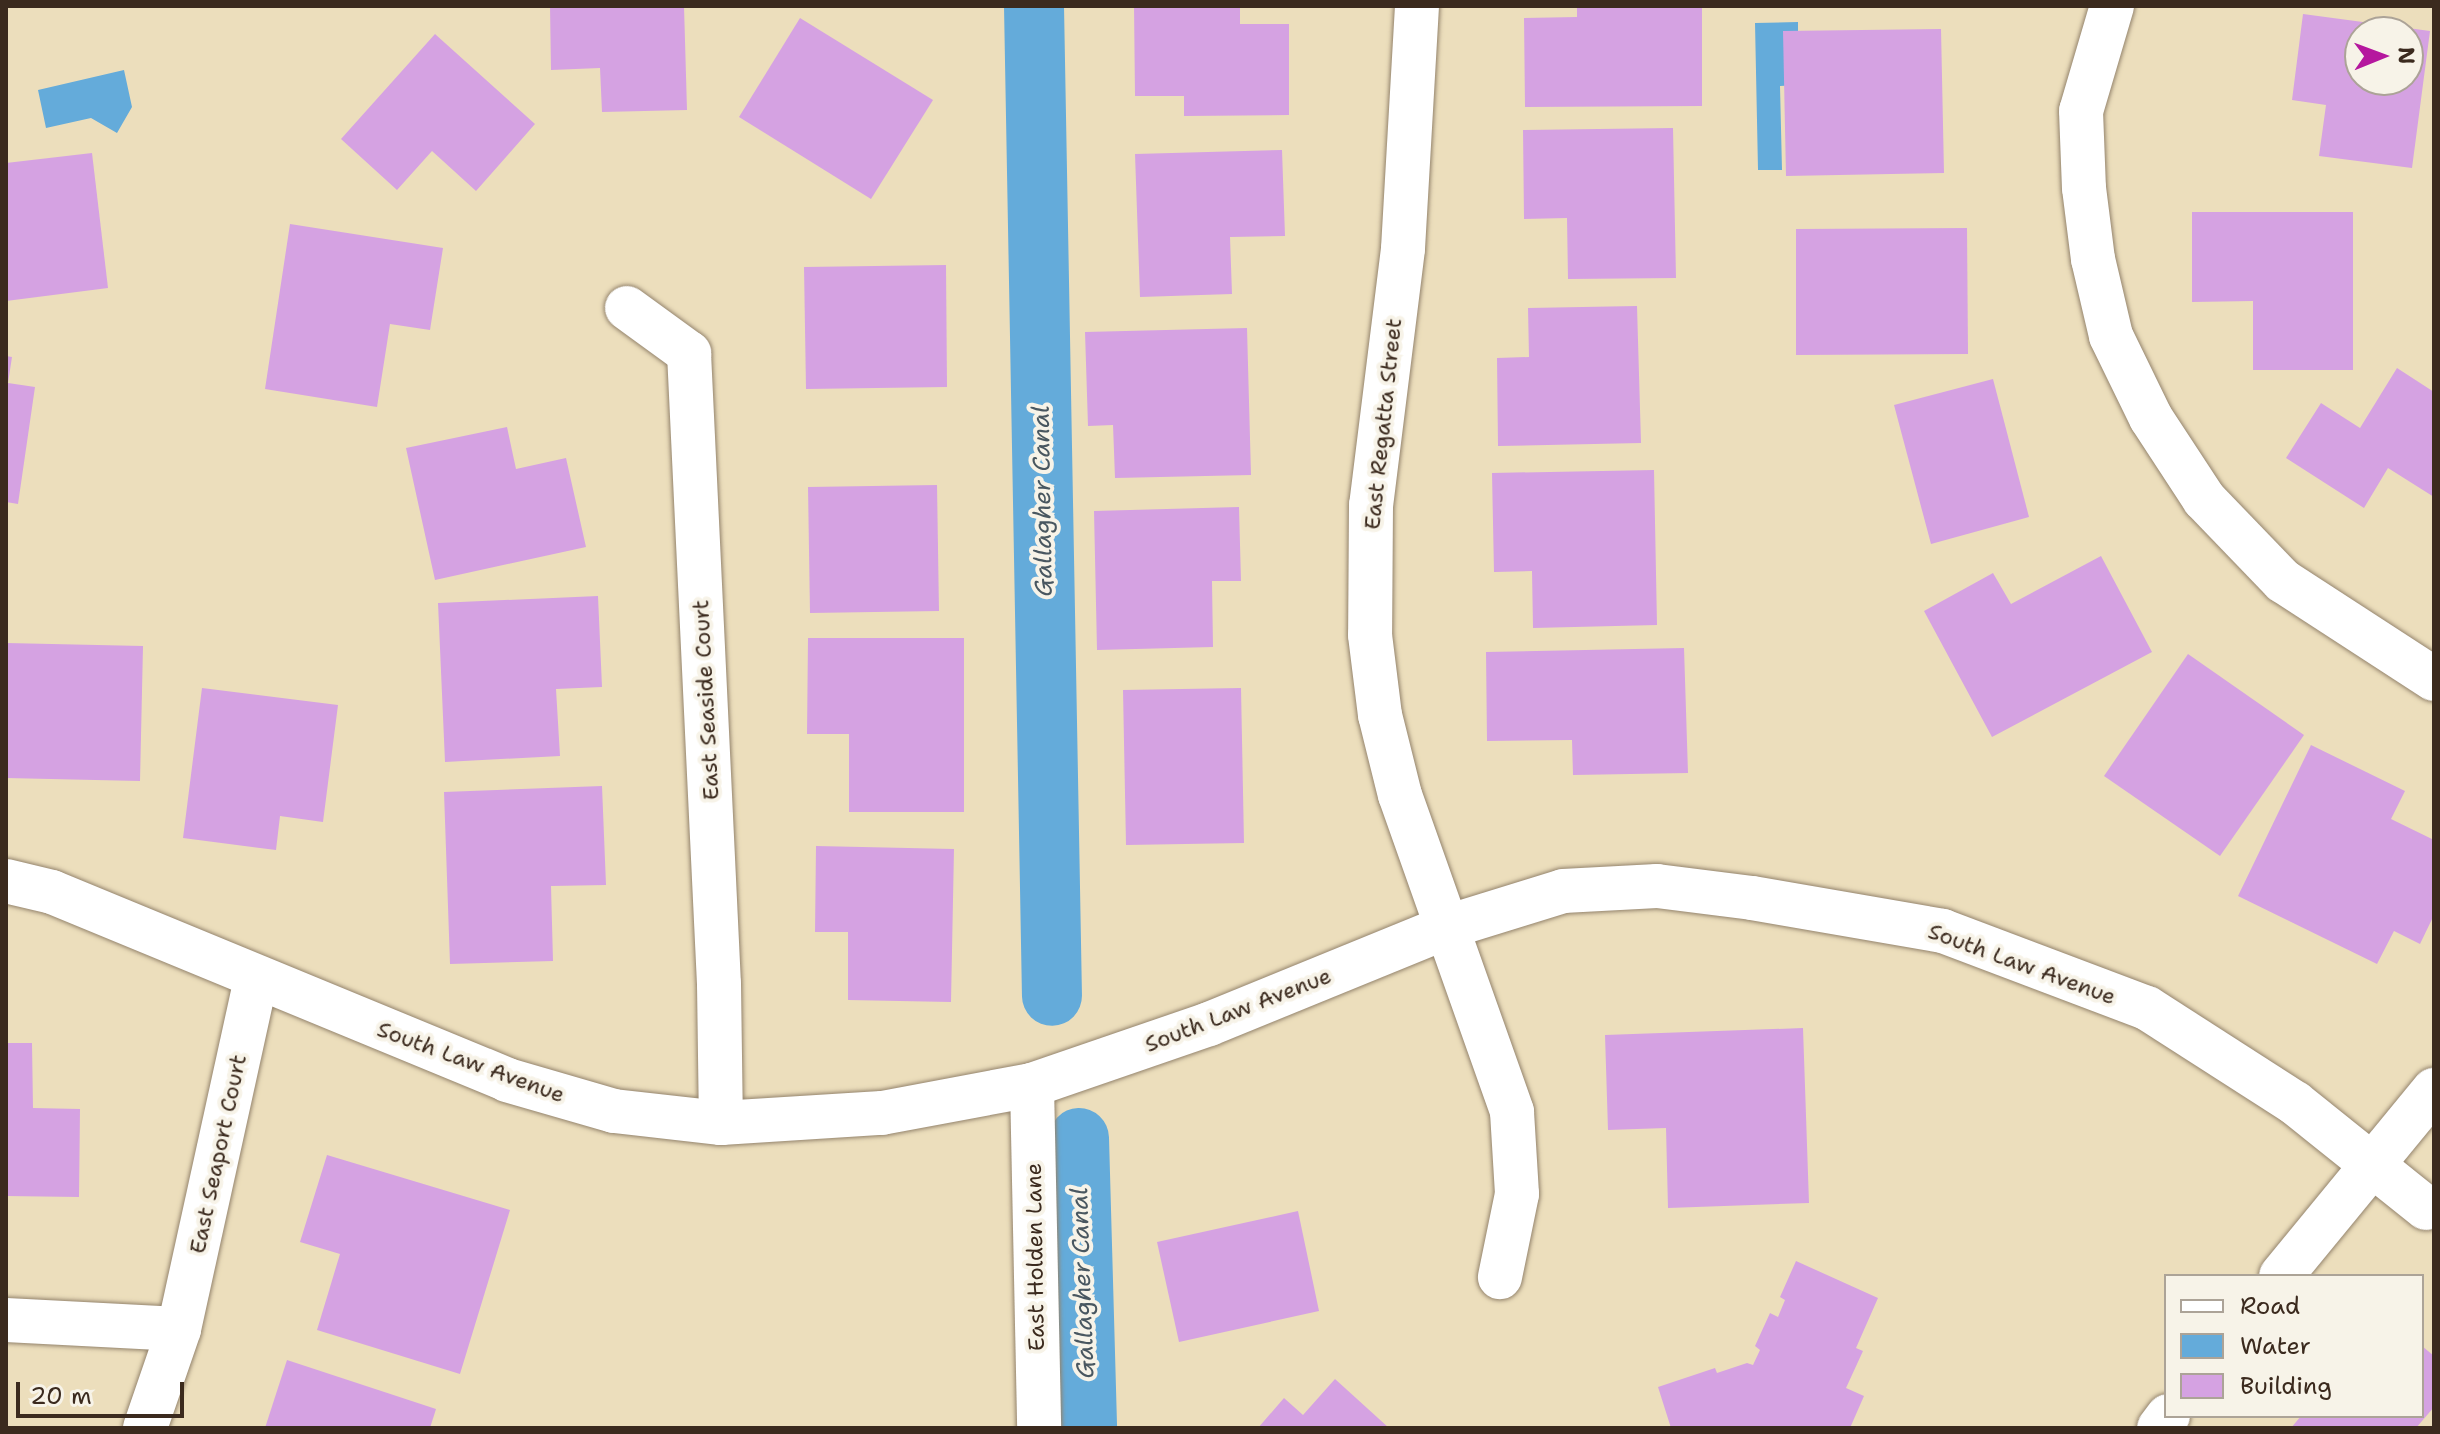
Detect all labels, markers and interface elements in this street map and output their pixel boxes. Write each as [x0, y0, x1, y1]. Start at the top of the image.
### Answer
north arrow [2344, 16, 2424, 96]
text: N [2392, 47, 2421, 65]
street label: East Regatta Street [1359, 317, 1407, 531]
water label: Gallagher Canal [1027, 405, 1059, 597]
street label: East Seaside Court [688, 599, 724, 801]
street label: South Law Avenue [1925, 918, 2119, 1010]
street label: South Law Avenue [1141, 962, 1335, 1058]
street label: South Law Avenue [374, 1016, 568, 1108]
street label: East Seaport Court [184, 1052, 252, 1256]
street label: East Holden Lane [1020, 1163, 1050, 1351]
water label: Gallagher Canal [1065, 1187, 1101, 1379]
legend [2164, 1274, 2424, 1418]
text: Road [2240, 1290, 2300, 1322]
text: Water [2240, 1330, 2311, 1362]
scale bar [20, 1366, 188, 1416]
text: Building [2240, 1370, 2332, 1402]
text: 20 m [30, 1380, 92, 1412]

